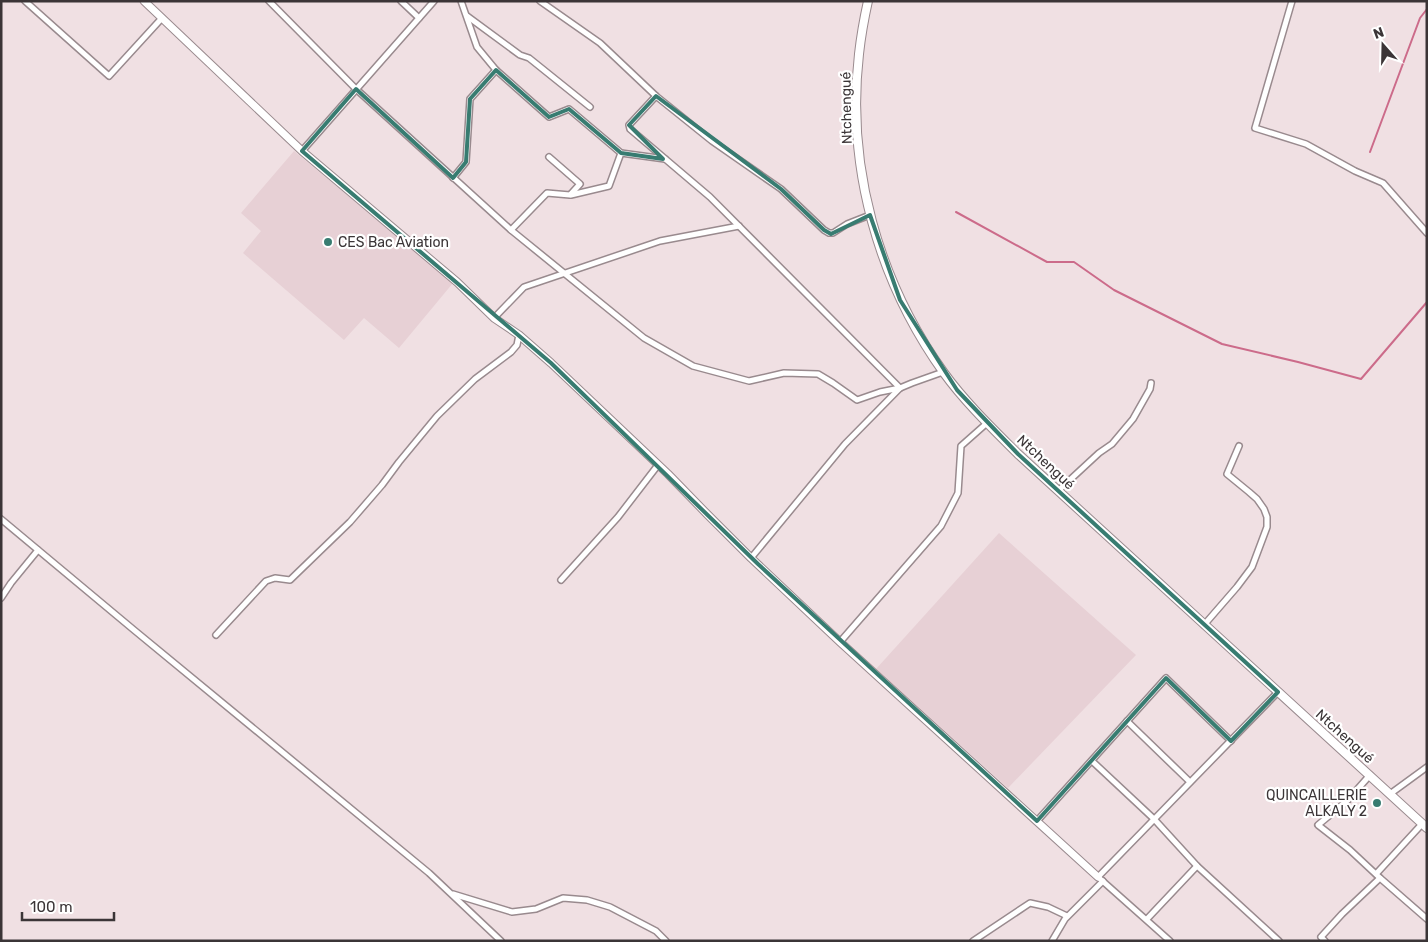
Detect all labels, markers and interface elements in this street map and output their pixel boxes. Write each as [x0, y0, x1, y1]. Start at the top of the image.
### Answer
north arrow [1358, 20, 1408, 70]
text: N [1371, 24, 1386, 43]
street label: Ntchengué [837, 71, 856, 144]
place label: CES Bac Aviation [338, 234, 449, 251]
marker: CES Bac Aviation [322, 236, 334, 248]
street label: Ntchengué [1013, 431, 1078, 493]
street label: Ntchengué [1312, 706, 1377, 767]
place label: QUINCAILLERIE ALKALY 2 [1266, 787, 1367, 820]
marker: QUINCAILLERIE ALKALY 2 [1371, 797, 1383, 809]
scale bar [22, 890, 115, 922]
text: 100 m [30, 898, 72, 916]

